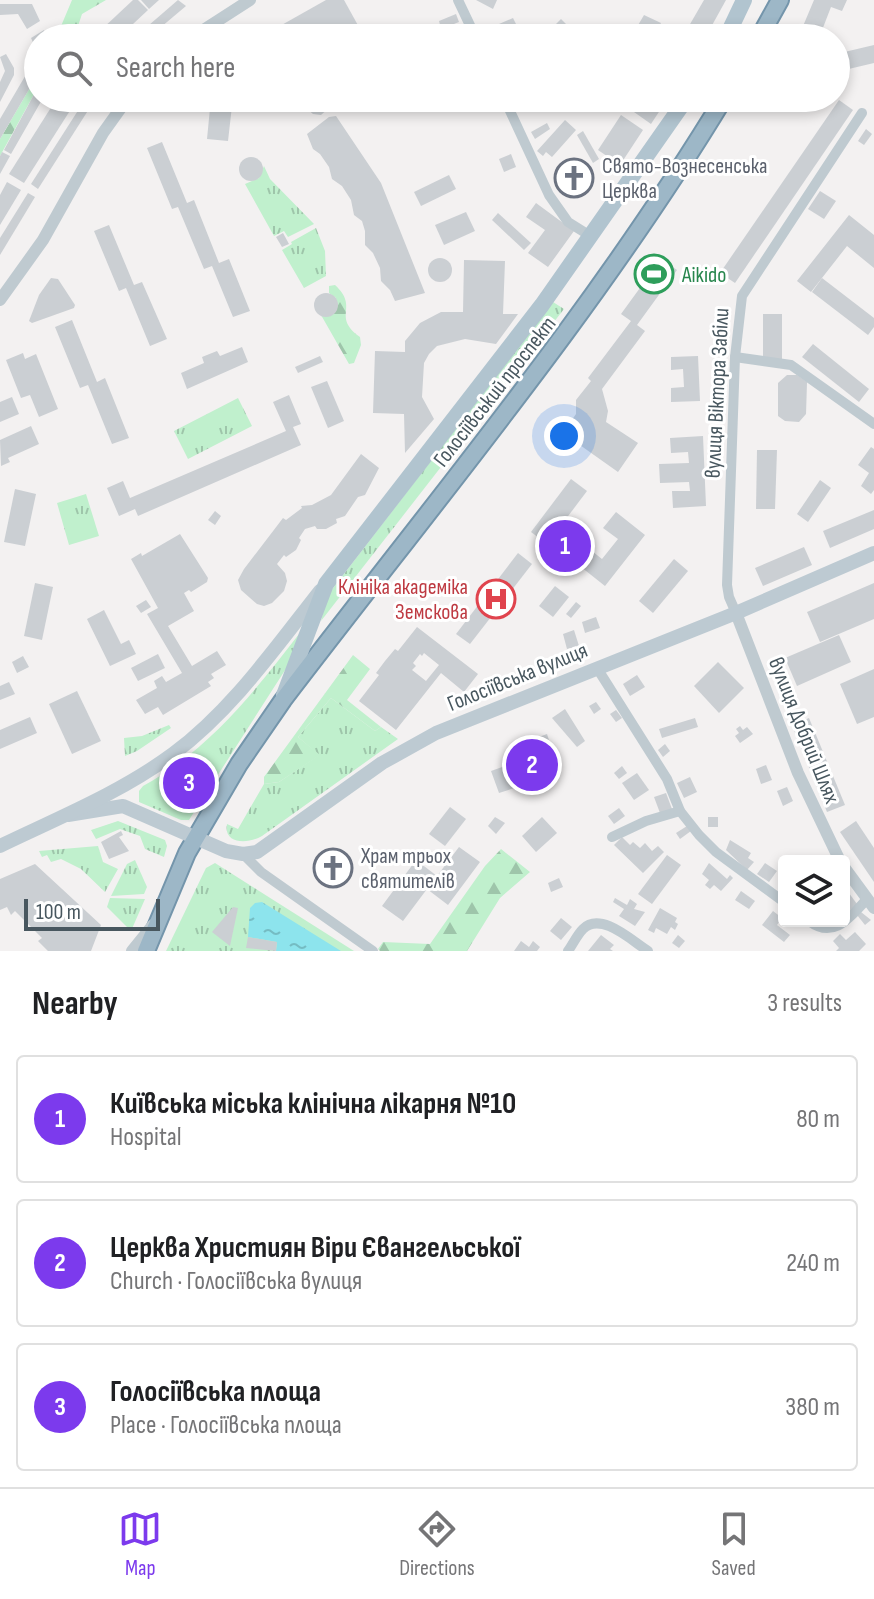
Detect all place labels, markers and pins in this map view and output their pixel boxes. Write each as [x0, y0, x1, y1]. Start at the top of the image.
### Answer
place label: Свято-Вознесенська Церква [602, 153, 768, 205]
church icon: Свято-Вознесенська Церква [553, 157, 595, 199]
sports icon: Aikido [633, 253, 675, 295]
place label: Aikido [681, 262, 726, 289]
pin: 1 [539, 516, 591, 576]
place label: Клініка академіка Земскова [338, 574, 468, 626]
hospital icon: Клініка академіка Земскова [475, 578, 517, 620]
pin: 2 [506, 735, 558, 795]
pin: 3 [163, 753, 215, 813]
place label: Храм трьох святителів [360, 843, 455, 895]
church icon: Храм трьох святителів [312, 847, 354, 889]

